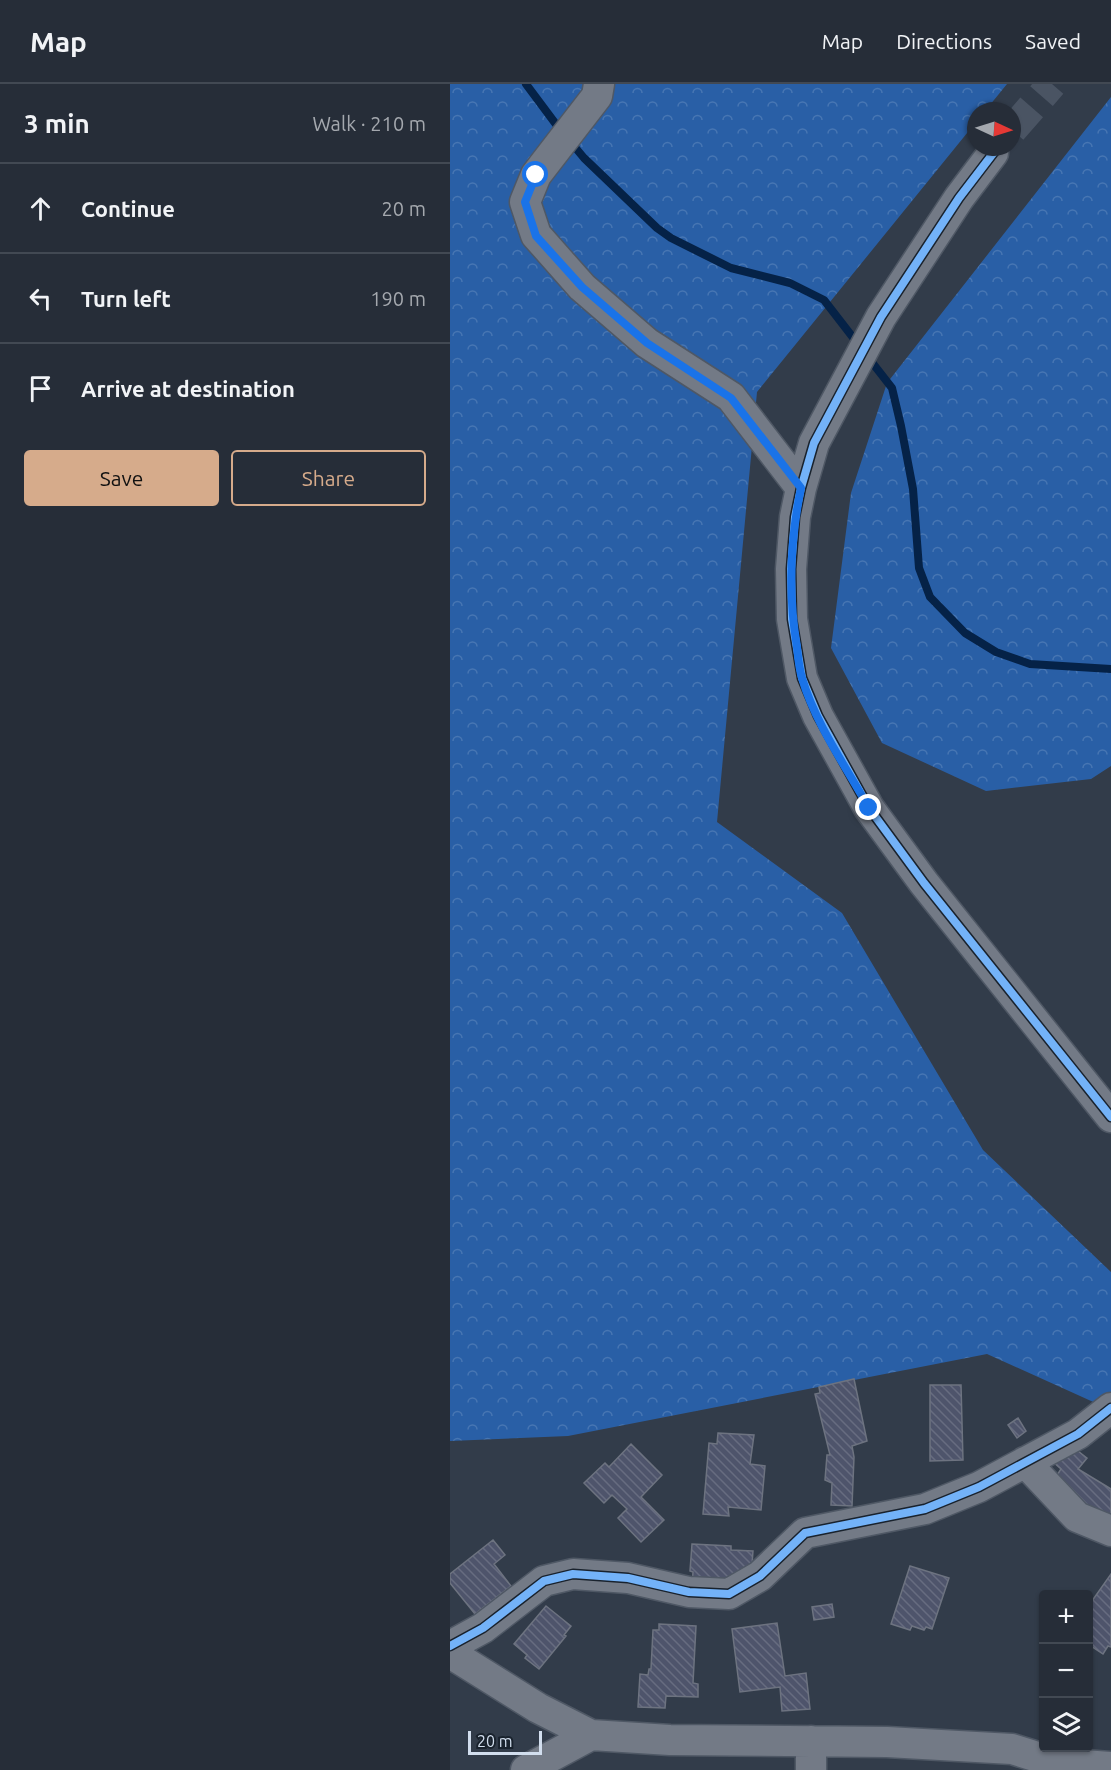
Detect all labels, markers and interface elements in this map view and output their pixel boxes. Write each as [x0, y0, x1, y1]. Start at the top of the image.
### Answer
text: Map [30, 26, 87, 57]
text: Map [822, 29, 863, 53]
text: Directions [896, 29, 992, 53]
text: Saved [1025, 29, 1081, 53]
north arrow [967, 102, 1021, 156]
text: 3 min [24, 109, 90, 138]
text: Walk · 210 m [313, 112, 426, 135]
route start [522, 161, 548, 187]
icon: ahead [24, 192, 57, 225]
text: Continue [81, 196, 175, 221]
text: 20 m [382, 197, 426, 220]
icon: left [24, 282, 57, 315]
text: Turn left [81, 286, 171, 311]
text: 190 m [370, 287, 426, 310]
icon: arrive [24, 372, 57, 405]
text: Arrive at destination [81, 376, 295, 401]
button: Save [24, 450, 219, 506]
button: Share [231, 450, 426, 506]
route end [855, 794, 881, 820]
map controls [1039, 1590, 1093, 1752]
button: + [1039, 1590, 1093, 1644]
button: − [1039, 1644, 1093, 1698]
button: layers [1039, 1698, 1093, 1752]
scale bar [468, 1728, 542, 1756]
text: 20 m [477, 1732, 513, 1750]

